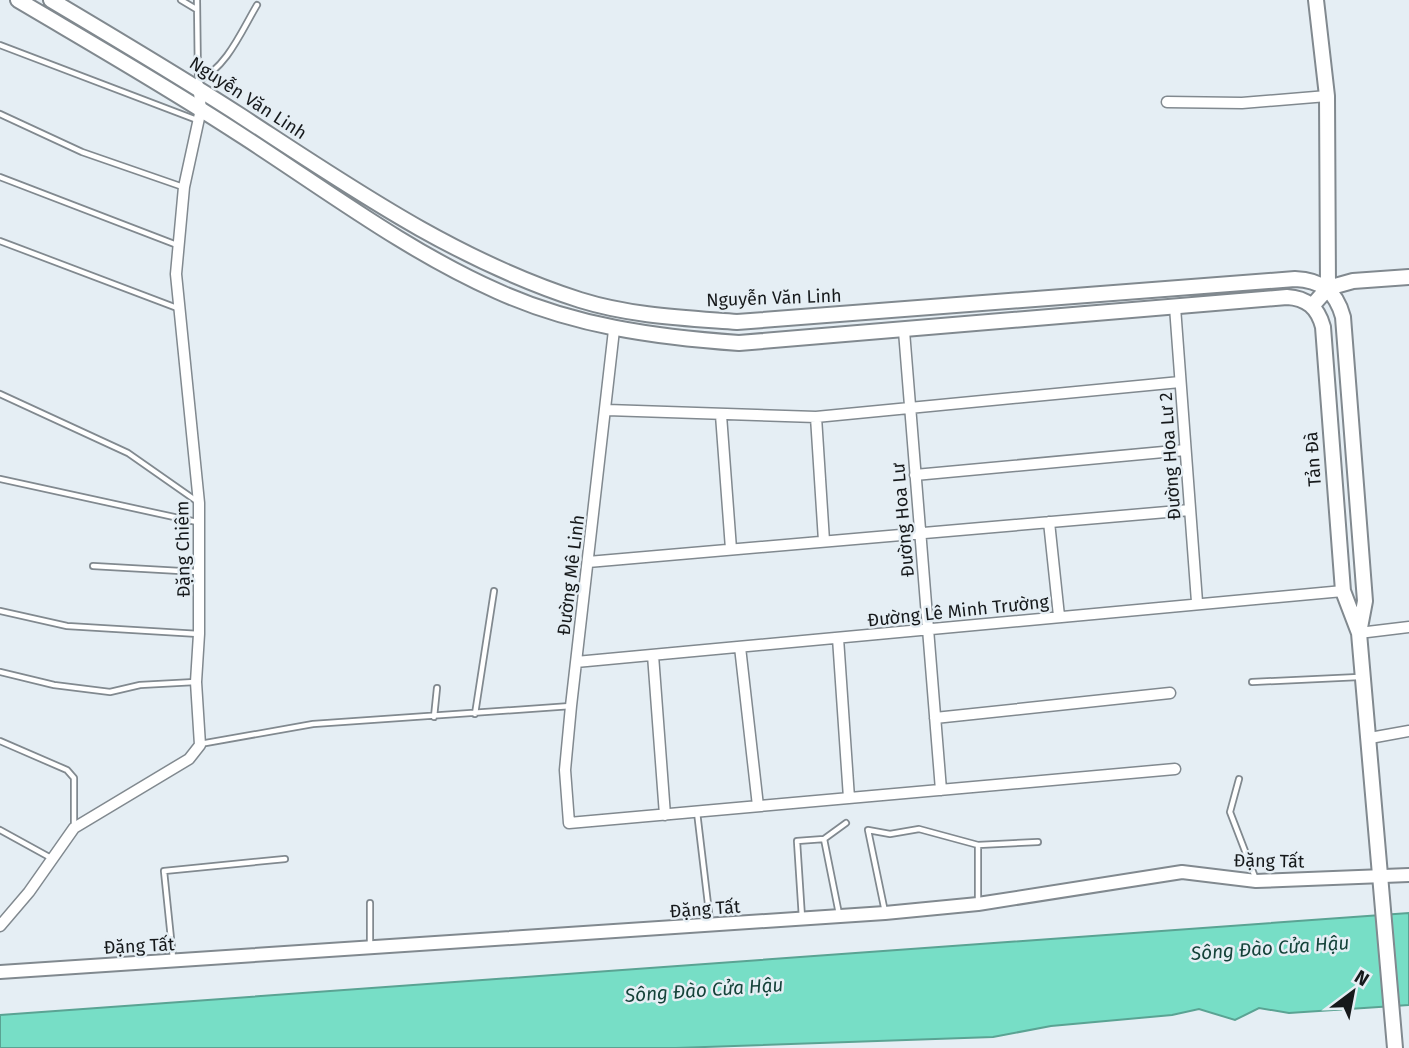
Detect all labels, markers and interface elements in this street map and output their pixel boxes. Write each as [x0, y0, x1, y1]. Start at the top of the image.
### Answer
street label: Nguyễn Văn Linh [185, 51, 311, 144]
street label: Nguyễn Văn Linh [706, 284, 842, 311]
street label: Đường Hoa Lư 2 [1155, 391, 1185, 521]
street label: Tản Đà [1300, 431, 1326, 487]
street label: Đường Hoa Lư [887, 462, 919, 578]
street label: Đặng Chiêm [171, 500, 195, 598]
street label: Đường Mê Linh [553, 513, 589, 637]
street label: Đường Lê Minh Trường [866, 590, 1051, 631]
street label: Đặng Tất [1233, 849, 1305, 873]
street label: Đặng Tất [669, 896, 742, 922]
water label: Sông Đào Cửa Hậu [1189, 931, 1350, 965]
street label: Đặng Tất [103, 933, 175, 959]
north arrow [1318, 957, 1388, 1027]
text: N [1350, 965, 1373, 991]
water label: Sông Đào Cửa Hậu [623, 973, 784, 1007]

